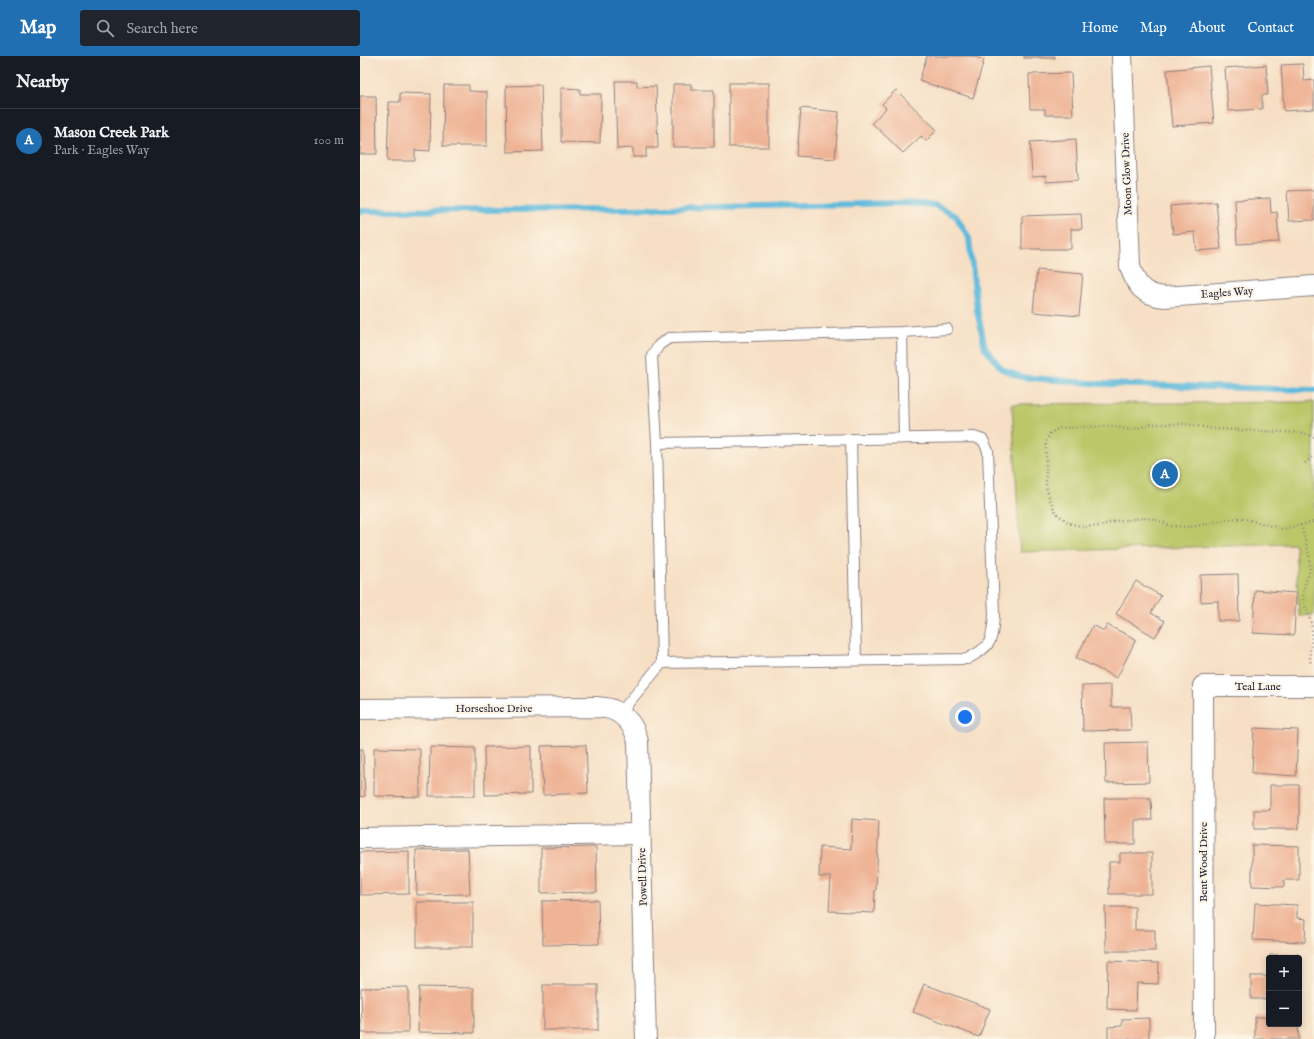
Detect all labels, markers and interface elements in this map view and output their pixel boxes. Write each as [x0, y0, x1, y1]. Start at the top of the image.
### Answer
search box [80, 10, 360, 46]
text: Map [20, 16, 56, 40]
icon: search [94, 17, 116, 39]
text: Search here [126, 19, 198, 38]
text: Home [1082, 19, 1118, 37]
text: Map [1140, 19, 1167, 37]
text: About [1189, 19, 1225, 37]
text: Contact [1247, 19, 1294, 37]
text: Nearby [16, 72, 69, 93]
text: Mason Creek Park [54, 123, 169, 142]
text: A [25, 132, 33, 149]
text: 100 m [314, 132, 344, 149]
street label: Moon Glow Drive [1119, 132, 1135, 216]
text: Park · Eagles Way [54, 142, 149, 159]
street label: Eagles Way [1200, 284, 1254, 302]
pin: A [1152, 459, 1178, 489]
street label: Teal Lane [1235, 680, 1281, 694]
street label: Horseshoe Drive [456, 702, 532, 716]
your location [955, 707, 975, 727]
street label: Bent Wood Drive [1197, 822, 1211, 902]
street label: Powell Drive [635, 848, 651, 906]
map controls [1266, 955, 1302, 1027]
button: + [1266, 955, 1302, 991]
button: − [1266, 991, 1302, 1027]

